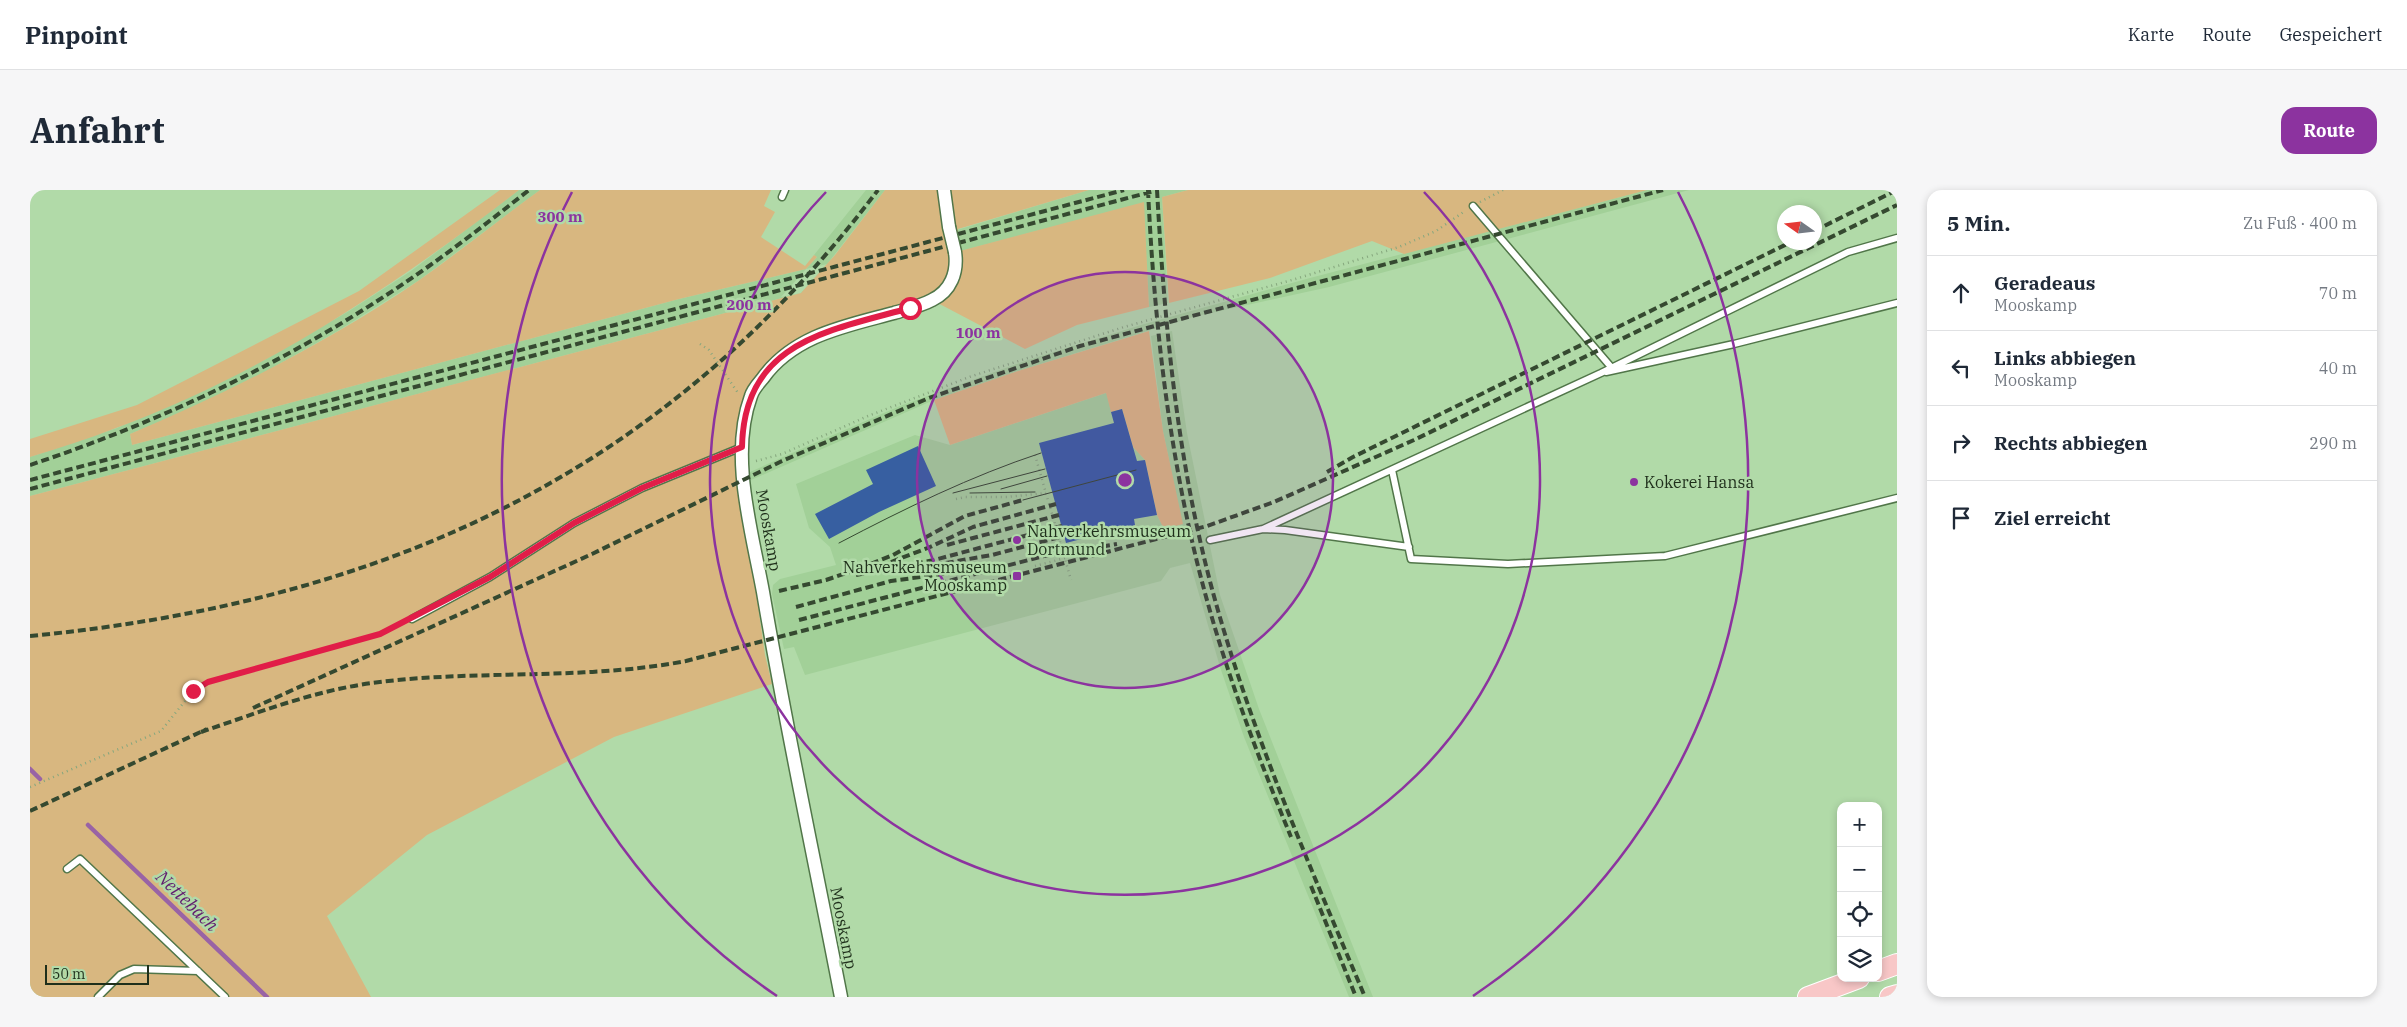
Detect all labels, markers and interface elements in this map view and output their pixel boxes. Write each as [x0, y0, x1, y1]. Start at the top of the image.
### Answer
text: Pinpoint [25, 19, 127, 51]
text: Karte [2128, 23, 2174, 46]
text: Route [2202, 23, 2251, 46]
text: Gespeichert [2279, 23, 2382, 46]
text: Anfahrt [30, 107, 164, 153]
button: Route [2281, 107, 2377, 154]
north arrow [1777, 205, 1822, 250]
text: 300 m [537, 207, 583, 226]
text: 5 Min. [1947, 209, 2010, 237]
text: Zu Fuß · 400 m [2243, 213, 2357, 233]
text: Geradeaus [1994, 271, 2095, 295]
icon: ahead [1947, 279, 1975, 307]
text: 70 m [2319, 283, 2357, 303]
text: 200 m [726, 295, 772, 314]
text: Mooskamp [1994, 295, 2077, 315]
route start [899, 297, 922, 320]
text: 100 m [955, 323, 1001, 342]
text: Links abbiegen [1994, 346, 2136, 370]
icon: left [1947, 354, 1975, 382]
text: 40 m [2319, 358, 2357, 378]
text: Mooskamp [1994, 370, 2077, 390]
icon: right [1947, 429, 1975, 457]
text: Rechts abbiegen [1994, 431, 2148, 455]
text: 290 m [2309, 433, 2357, 453]
centre of rings [1116, 471, 1134, 489]
place label: Kokerei Hansa [1644, 472, 1754, 492]
marker: Kokerei Hansa [1628, 476, 1640, 488]
street label: Mooskamp [752, 487, 786, 573]
icon: arrive [1947, 504, 1975, 532]
text: Ziel erreicht [1994, 506, 2110, 530]
place label: Nahverkehrsmuseum Dortmund [1027, 521, 1191, 559]
marker: Nahverkehrsmuseum Dortmund [1011, 534, 1023, 546]
place label: Nahverkehrsmuseum Mooskamp [843, 557, 1007, 595]
marker: Nahverkehrsmuseum Mooskamp [1011, 570, 1023, 582]
route end [182, 680, 205, 703]
map controls [1837, 802, 1882, 982]
button: + [1837, 802, 1882, 847]
button: − [1837, 847, 1882, 892]
water label: Nettebach [151, 865, 223, 936]
street label: Mooskamp [826, 885, 862, 971]
button: locate [1837, 892, 1882, 937]
button: layers [1837, 937, 1882, 982]
scale bar [45, 962, 149, 985]
text: 50 m [52, 965, 85, 983]

